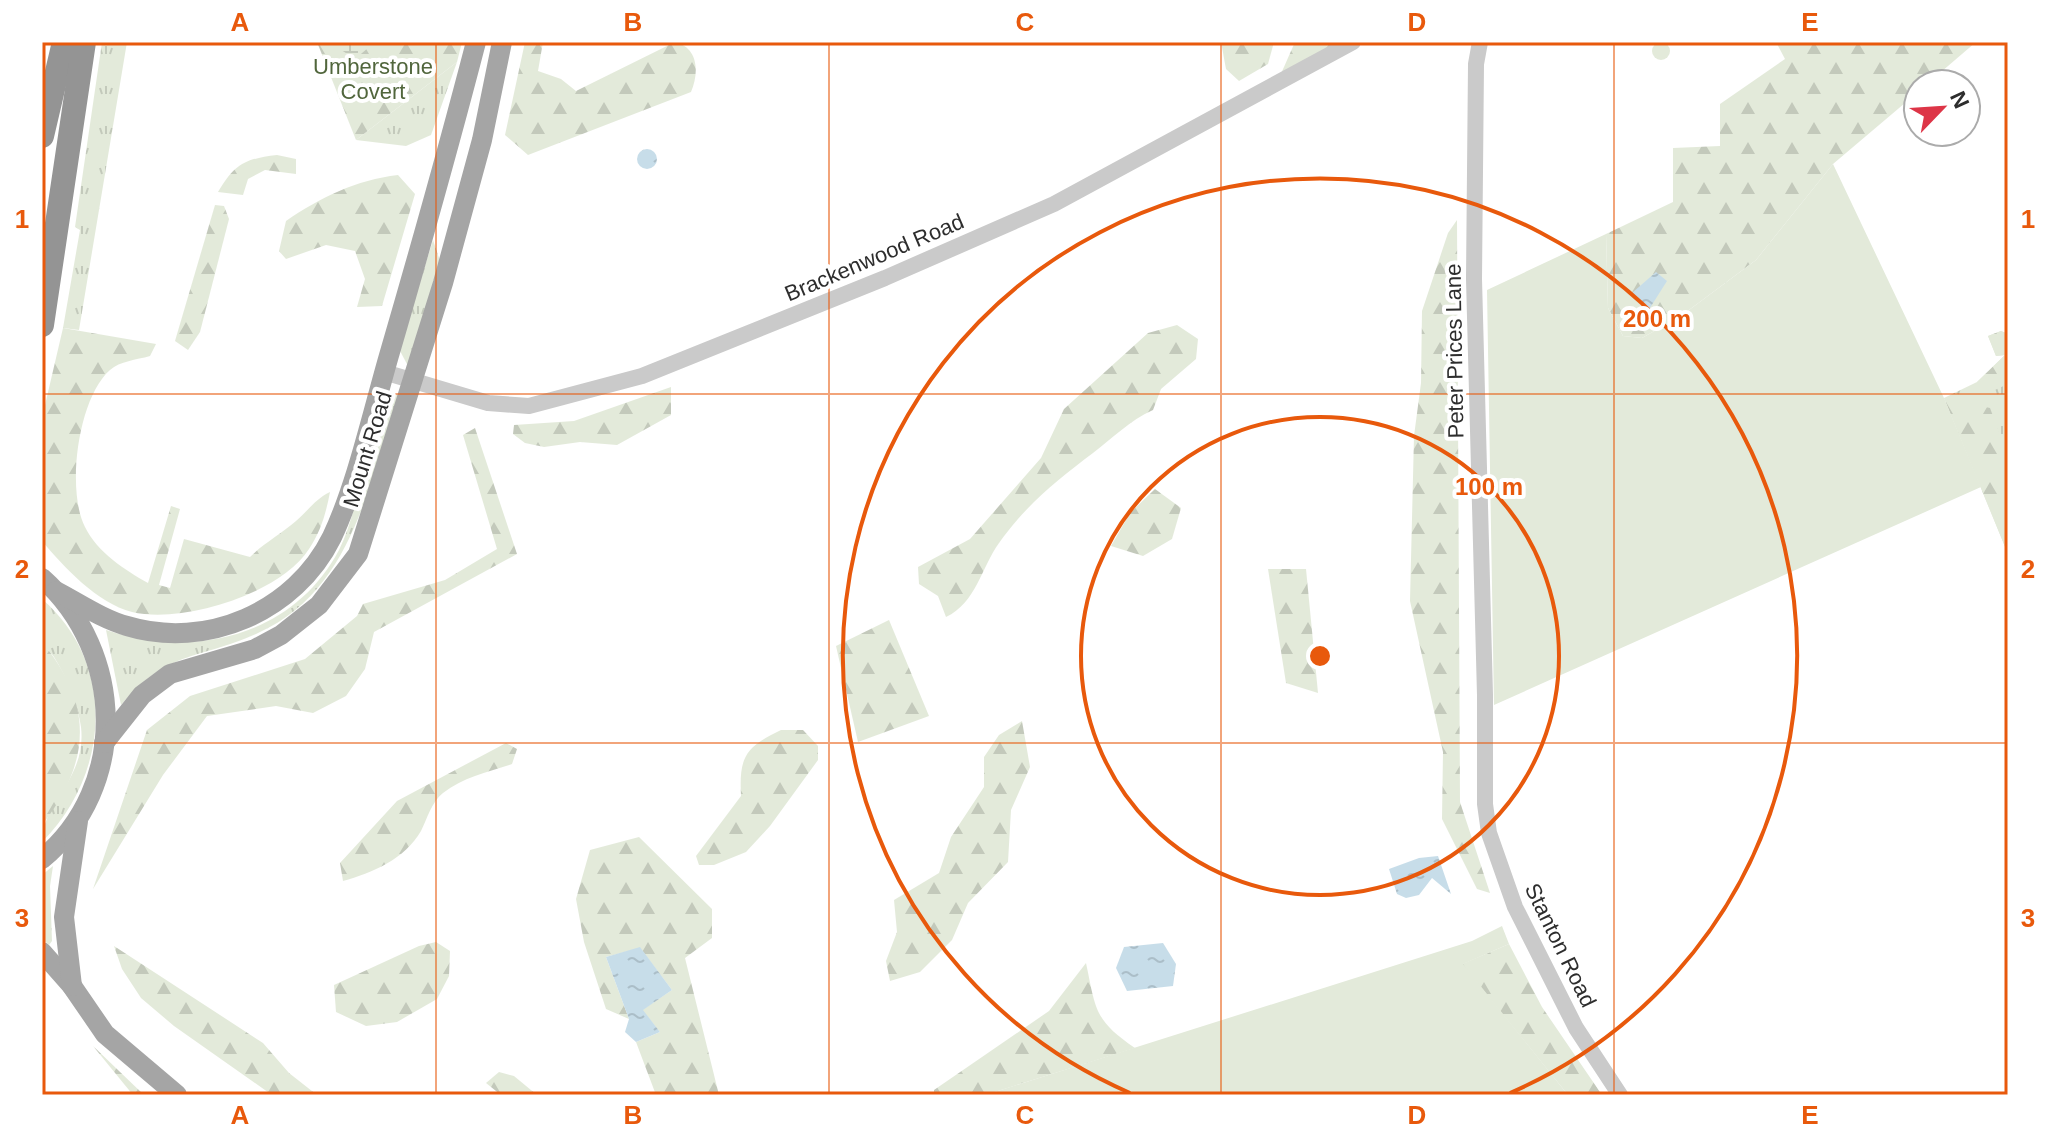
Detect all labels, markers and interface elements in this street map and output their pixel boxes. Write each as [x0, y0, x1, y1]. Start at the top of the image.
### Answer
text: A [231, 7, 250, 37]
text: B [624, 7, 642, 37]
text: C [1016, 7, 1035, 37]
text: D [1408, 7, 1426, 37]
text: E [1801, 7, 1819, 37]
park label: Umberstone Covert [313, 54, 433, 104]
north arrow [1902, 68, 1982, 148]
text: N [1945, 87, 1974, 112]
text: 1 [15, 204, 29, 234]
text: 1 [2021, 204, 2035, 234]
street label: Brackenwood Road [781, 208, 967, 306]
street label: Peter Prices Lane [1440, 263, 1469, 439]
text: 200 m [1623, 305, 1691, 332]
street label: Mount Road [338, 388, 397, 510]
text: 100 m [1455, 473, 1523, 500]
text: 2 [15, 554, 29, 584]
text: 2 [2021, 554, 2035, 584]
centre of rings [1306, 642, 1334, 670]
street label: Stanton Road [1520, 879, 1601, 1011]
text: 3 [15, 903, 29, 933]
text: 3 [2021, 903, 2035, 933]
text: A [231, 1100, 250, 1130]
text: B [624, 1100, 642, 1130]
text: C [1016, 1100, 1035, 1130]
text: D [1408, 1100, 1426, 1130]
text: E [1801, 1100, 1819, 1130]

